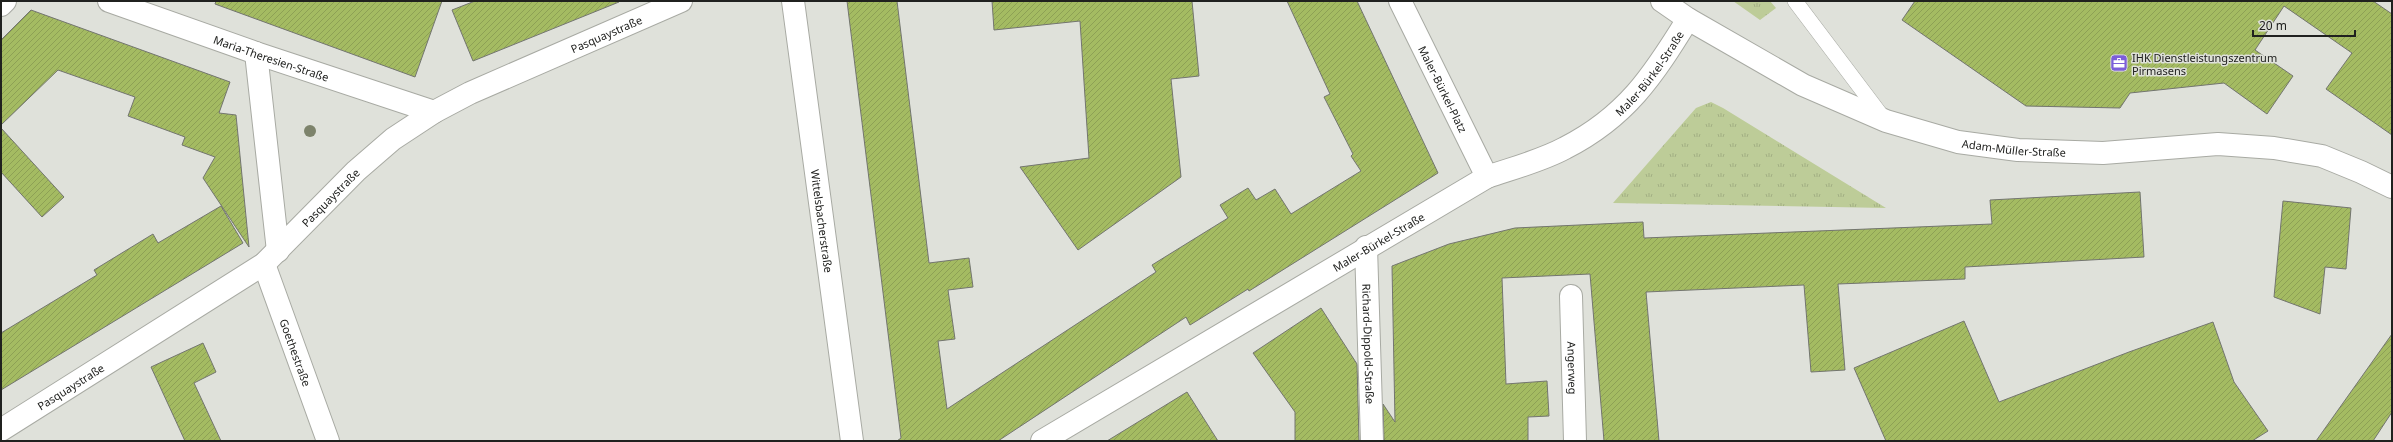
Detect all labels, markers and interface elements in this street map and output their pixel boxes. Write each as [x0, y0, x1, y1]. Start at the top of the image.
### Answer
street label: Pasquaystraße [568, 12, 644, 56]
scale bar [2253, 12, 2355, 38]
text: 20 m [2259, 17, 2287, 34]
street label: Maler-Bürkel-Straße [1611, 28, 1687, 119]
street label: Maria-Theresien-Straße [212, 31, 331, 84]
street label: Maler-Bürkel-Platz [1416, 43, 1471, 135]
place label: IHK Dienstleistungszentrum Pirmasens [2132, 50, 2277, 78]
office icon: IHK Dienstleistungszentrum Pirmasens [2109, 53, 2129, 73]
street label: Adam-Müller-Straße [1961, 135, 2066, 159]
street label: Pasquaystraße [298, 165, 362, 230]
street label: Wittelsbacherstraße [808, 168, 837, 274]
street label: Maler-Bürkel-Straße [1330, 209, 1427, 274]
street label: Richard-Dippold-Straße [1360, 283, 1378, 404]
street label: Goethestraße [277, 317, 315, 388]
street label: Angerweg [1565, 341, 1581, 395]
street label: Pasquaystraße [34, 359, 107, 413]

